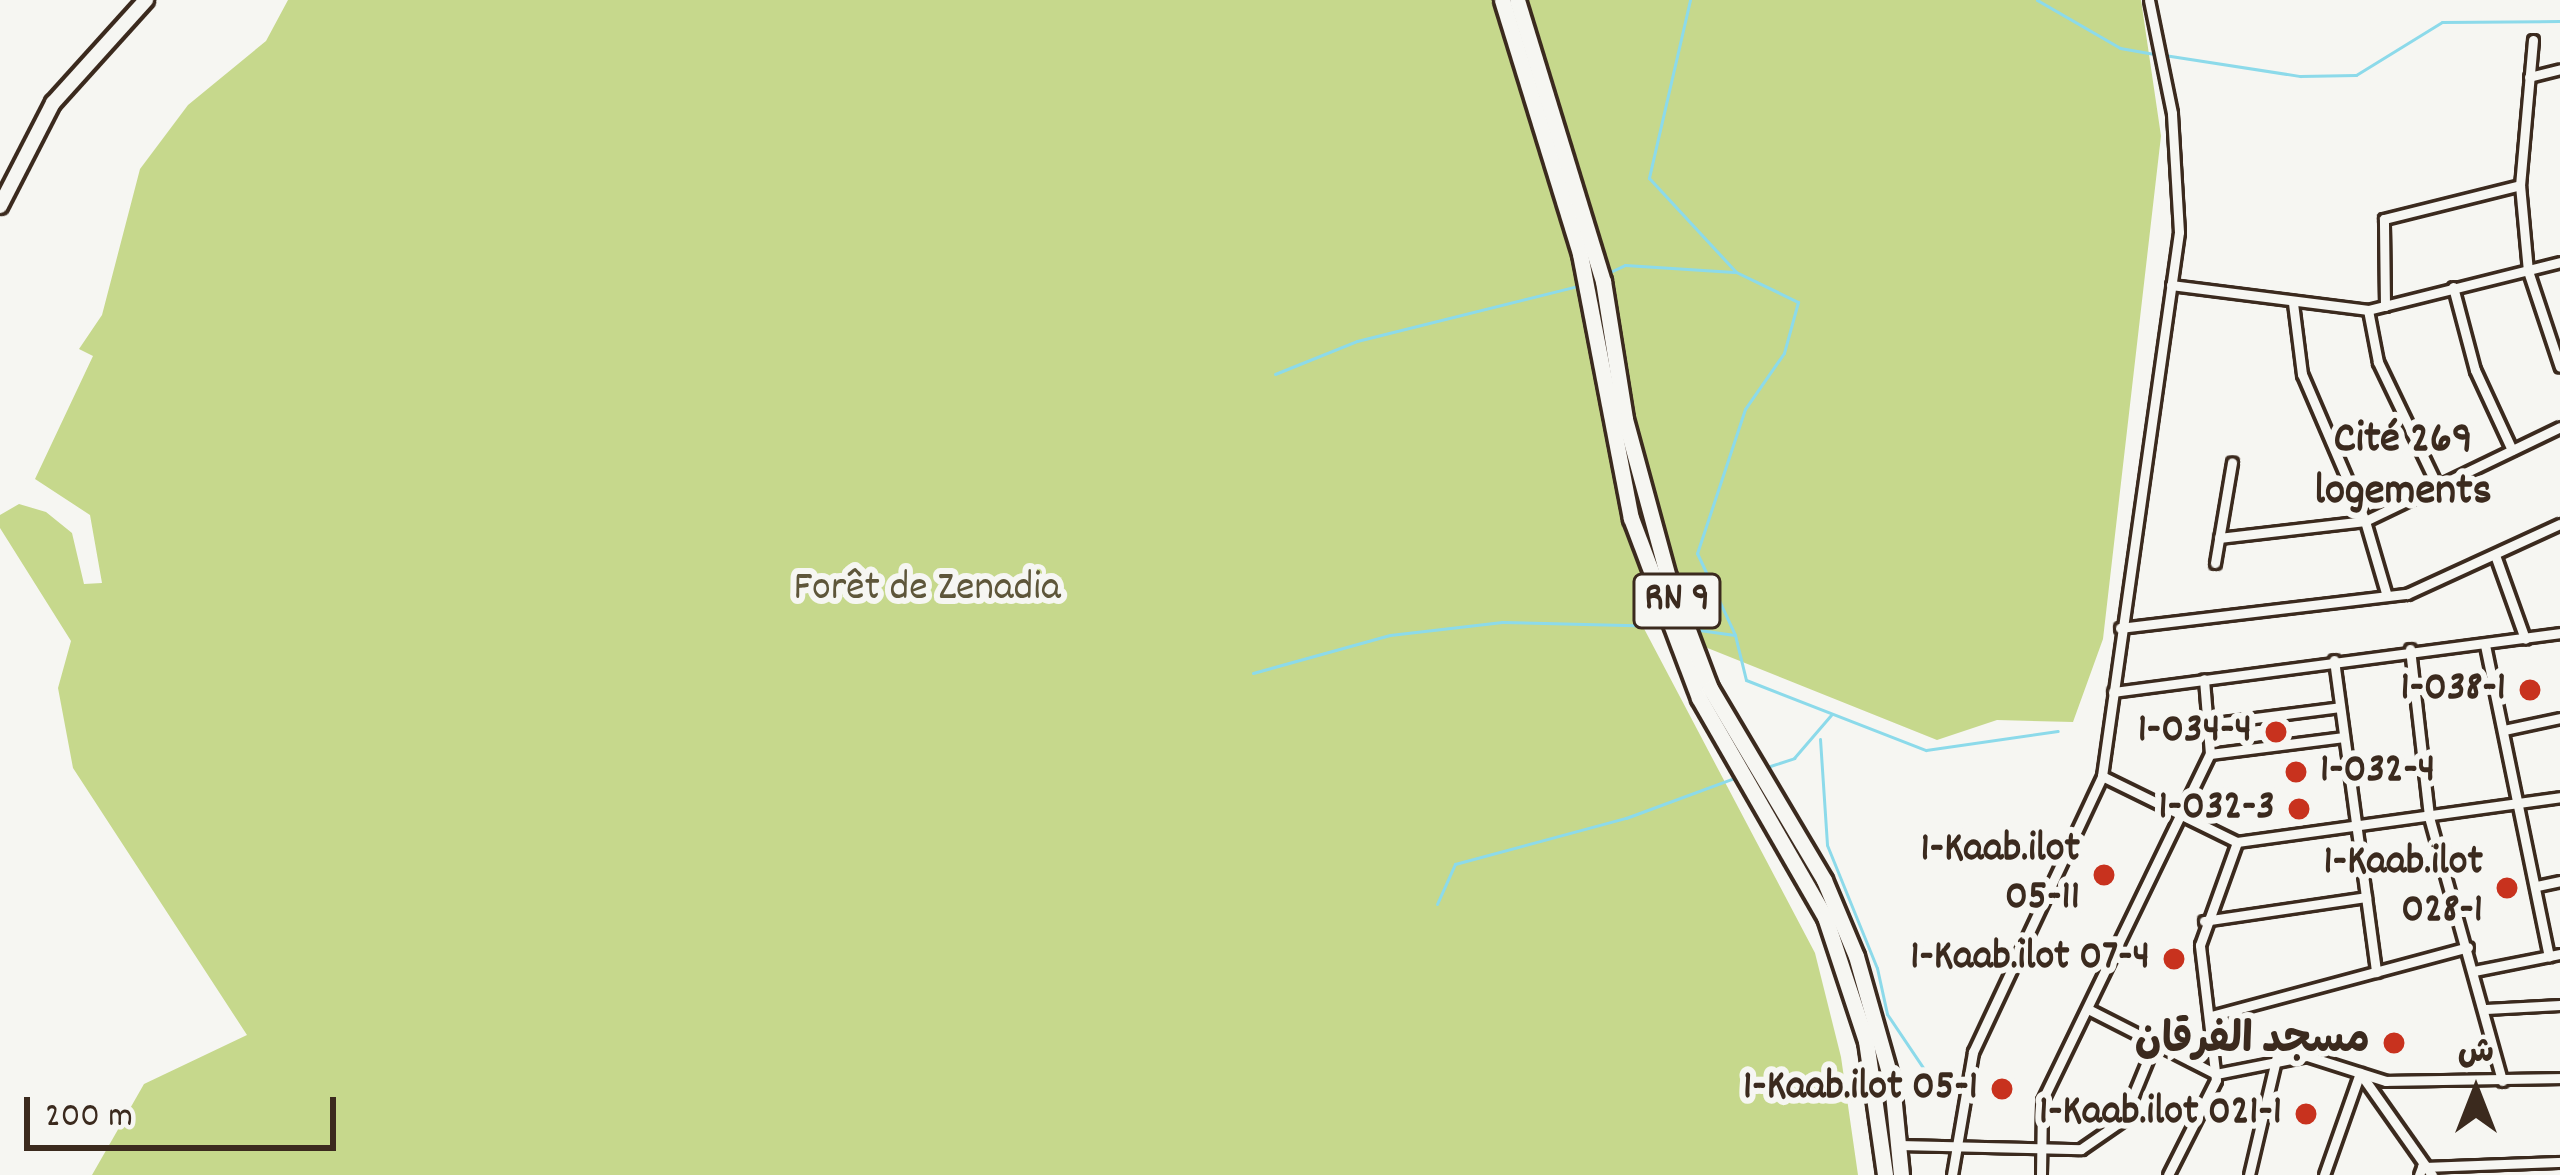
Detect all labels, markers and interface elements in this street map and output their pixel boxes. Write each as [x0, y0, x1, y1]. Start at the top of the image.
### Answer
district label: Cité 269 logements [2314, 415, 2492, 521]
park label: Forêt de Zenadia [793, 565, 1061, 615]
road number: RN 9 [1632, 568, 1722, 634]
place label: 1-038-1 [2400, 665, 2506, 715]
marker: 1-038-1 [2517, 677, 2543, 703]
place label: 1-034-4 [2138, 707, 2252, 757]
marker: 1-034-4 [2263, 719, 2289, 745]
place label: 1-032-4 [2320, 747, 2435, 797]
marker: 1-032-4 [2283, 759, 2309, 785]
place label: 1-032-3 [2159, 784, 2275, 834]
marker: 1-032-3 [2286, 796, 2312, 822]
place label: 1-Kaab.ilot 05-11 [1921, 826, 2080, 924]
place label: 1-Kaab.ilot 028-1 [2324, 839, 2483, 938]
marker: 1-Kaab.ilot 05-11 [2091, 862, 2117, 888]
marker: 1-Kaab.ilot 028-1 [2494, 875, 2520, 901]
place label: 1-Kaab.ilot 07-4 [1910, 934, 2150, 984]
marker: 1-Kaab.ilot 07-4 [2161, 946, 2187, 972]
place label: مسجد الفرقان [2135, 1018, 2370, 1068]
marker: مسجد الفرقان [2381, 1030, 2407, 1056]
north arrow [2416, 1031, 2536, 1151]
text: ش [2458, 1031, 2494, 1078]
place label: 1-Kaab.ilot 05-1 [1743, 1064, 1978, 1114]
scale bar [30, 1073, 342, 1147]
marker: 1-Kaab.ilot 05-1 [1989, 1076, 2015, 1102]
place label: 1-Kaab.ilot 021-1 [2039, 1089, 2282, 1139]
text: 200 m [45, 1092, 133, 1144]
marker: 1-Kaab.ilot 021-1 [2293, 1101, 2319, 1127]

